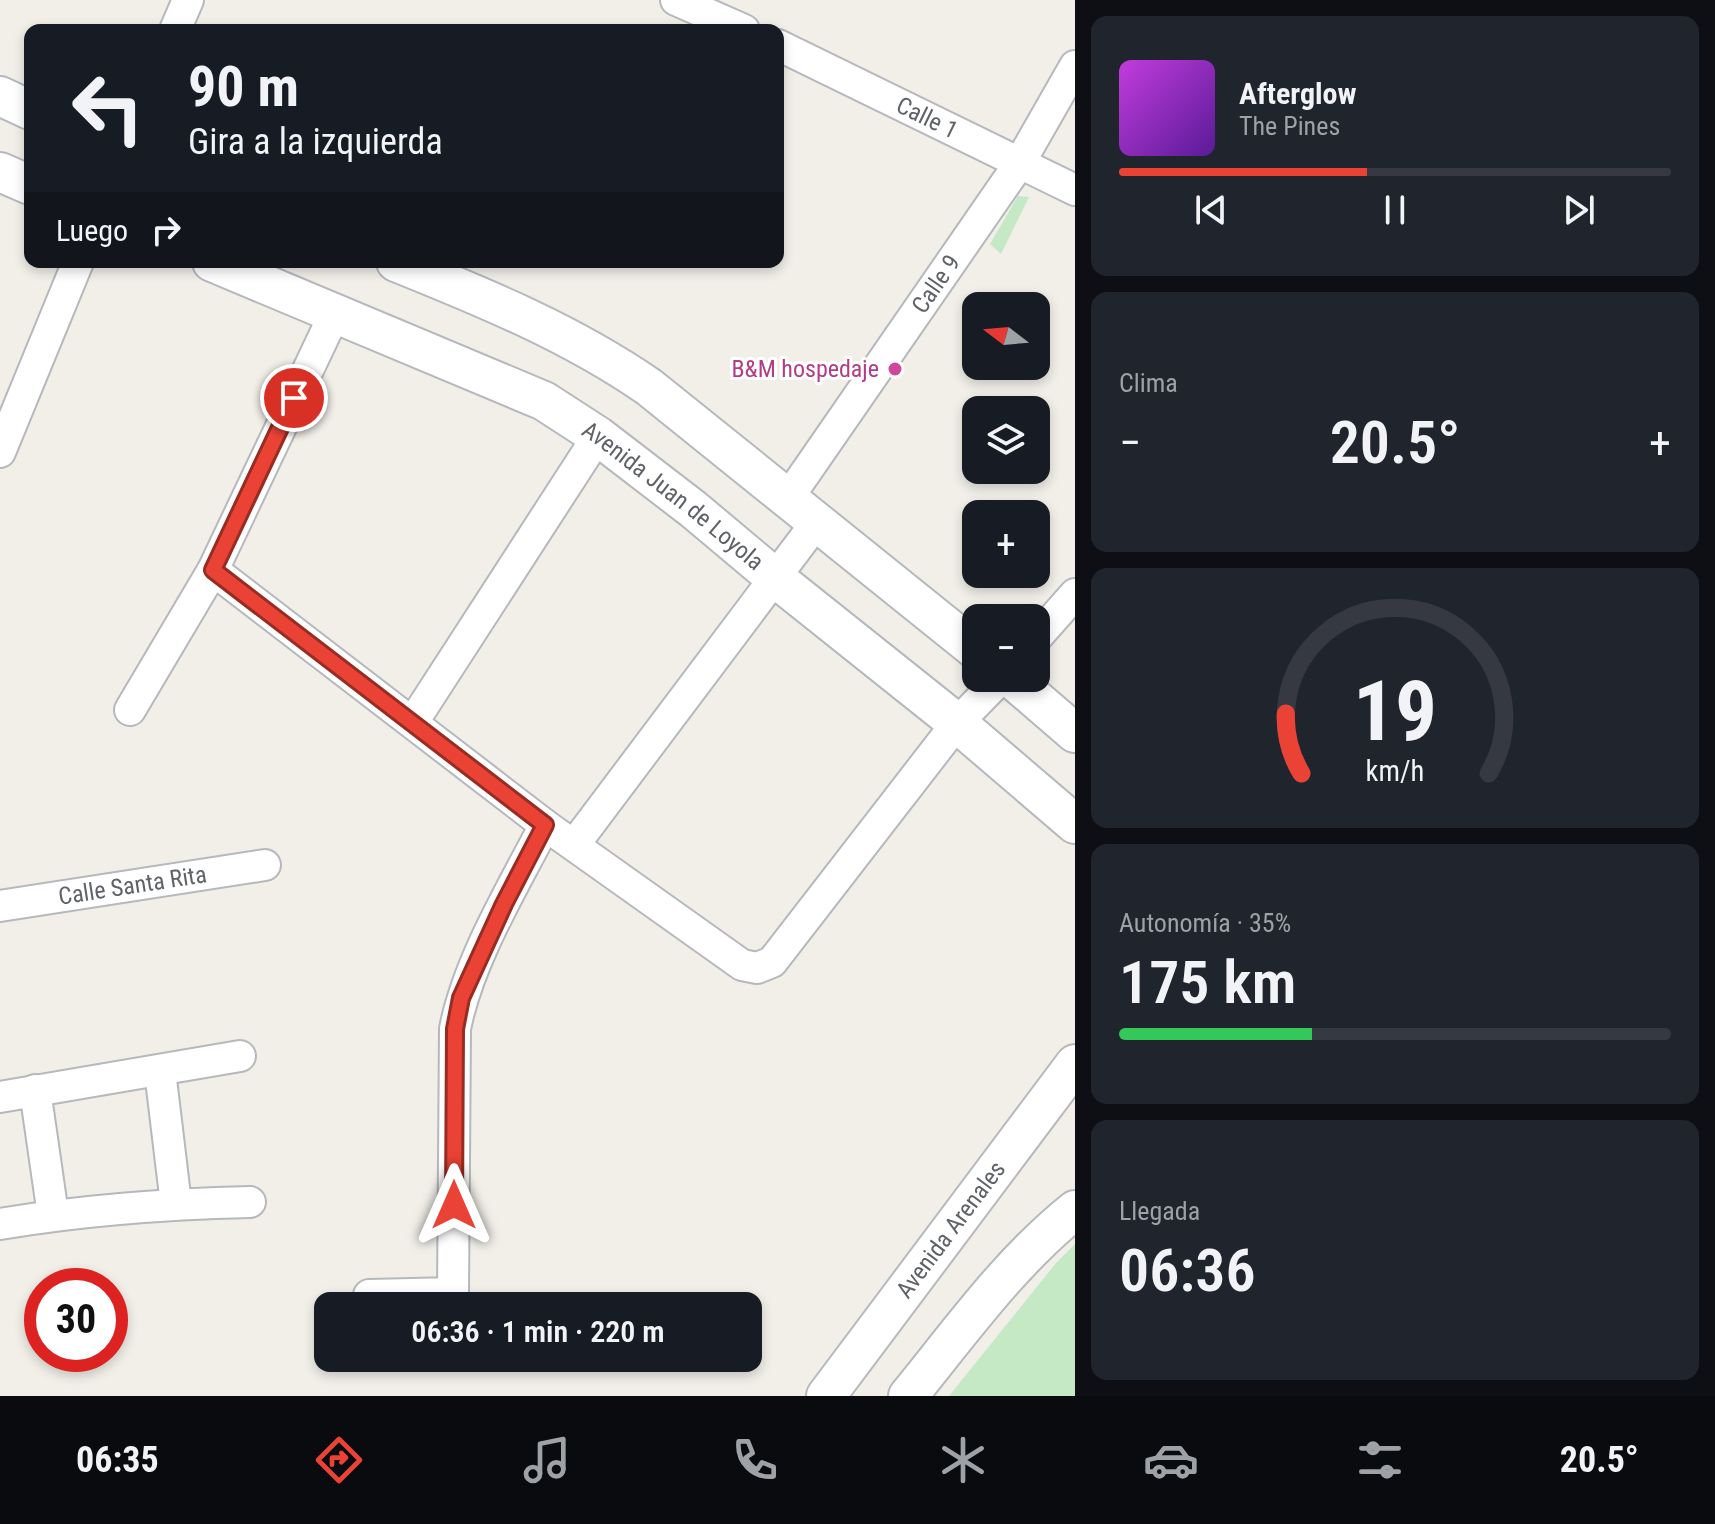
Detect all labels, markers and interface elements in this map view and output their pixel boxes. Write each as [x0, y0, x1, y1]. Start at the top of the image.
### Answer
text: 90 m [188, 54, 299, 120]
icon: left [56, 56, 160, 160]
text: Afterglow [1239, 76, 1357, 111]
street label: Calle 1 [892, 91, 962, 145]
text: The Pines [1239, 111, 1340, 141]
text: Gira a la izquierda [188, 121, 443, 163]
icon: previous [1189, 188, 1233, 232]
icon: pause [1373, 188, 1417, 232]
icon: next [1557, 188, 1601, 232]
icon: right [144, 208, 188, 252]
text: Luego [56, 213, 128, 248]
street label: Calle 9 [906, 250, 966, 319]
north arrow [962, 292, 1050, 380]
map controls [962, 292, 1050, 692]
place label: B&M hospedaje [732, 355, 879, 383]
marker: B&M hospedaje [886, 360, 904, 378]
pin [260, 364, 328, 432]
text: Clima [1119, 368, 1178, 398]
icon: arrive [272, 376, 316, 420]
button: layers [962, 396, 1050, 484]
text: 20.5° [1330, 407, 1460, 478]
street label: Avenida Juan de Loyola [577, 416, 769, 576]
text: − [1119, 417, 1141, 469]
text: + [1649, 417, 1671, 469]
button: + [962, 500, 1050, 588]
button: − [962, 604, 1050, 692]
text: 19 [1353, 663, 1437, 760]
text: km/h [1366, 754, 1424, 788]
street label: Calle Santa Rita [56, 860, 208, 911]
text: Autonomía · 35% [1119, 908, 1291, 938]
text: 175 km [1119, 947, 1296, 1018]
street label: Avenida Arenales [890, 1156, 1011, 1303]
position arrow [412, 1163, 496, 1247]
text: Llegada [1119, 1196, 1200, 1226]
text: 06:36 [1119, 1235, 1256, 1306]
speed limit sign: 30 [24, 1268, 128, 1372]
text: 06:36 · 1 min · 220 m [411, 1314, 665, 1349]
icon: directions [311, 1432, 367, 1488]
icon: music [519, 1432, 575, 1488]
icon: phone [727, 1432, 783, 1488]
icon: climate [935, 1432, 991, 1488]
icon: car [1143, 1432, 1199, 1488]
icon: filters [1352, 1432, 1408, 1488]
text: 06:35 [76, 1439, 159, 1481]
text: 20.5° [1560, 1439, 1639, 1481]

